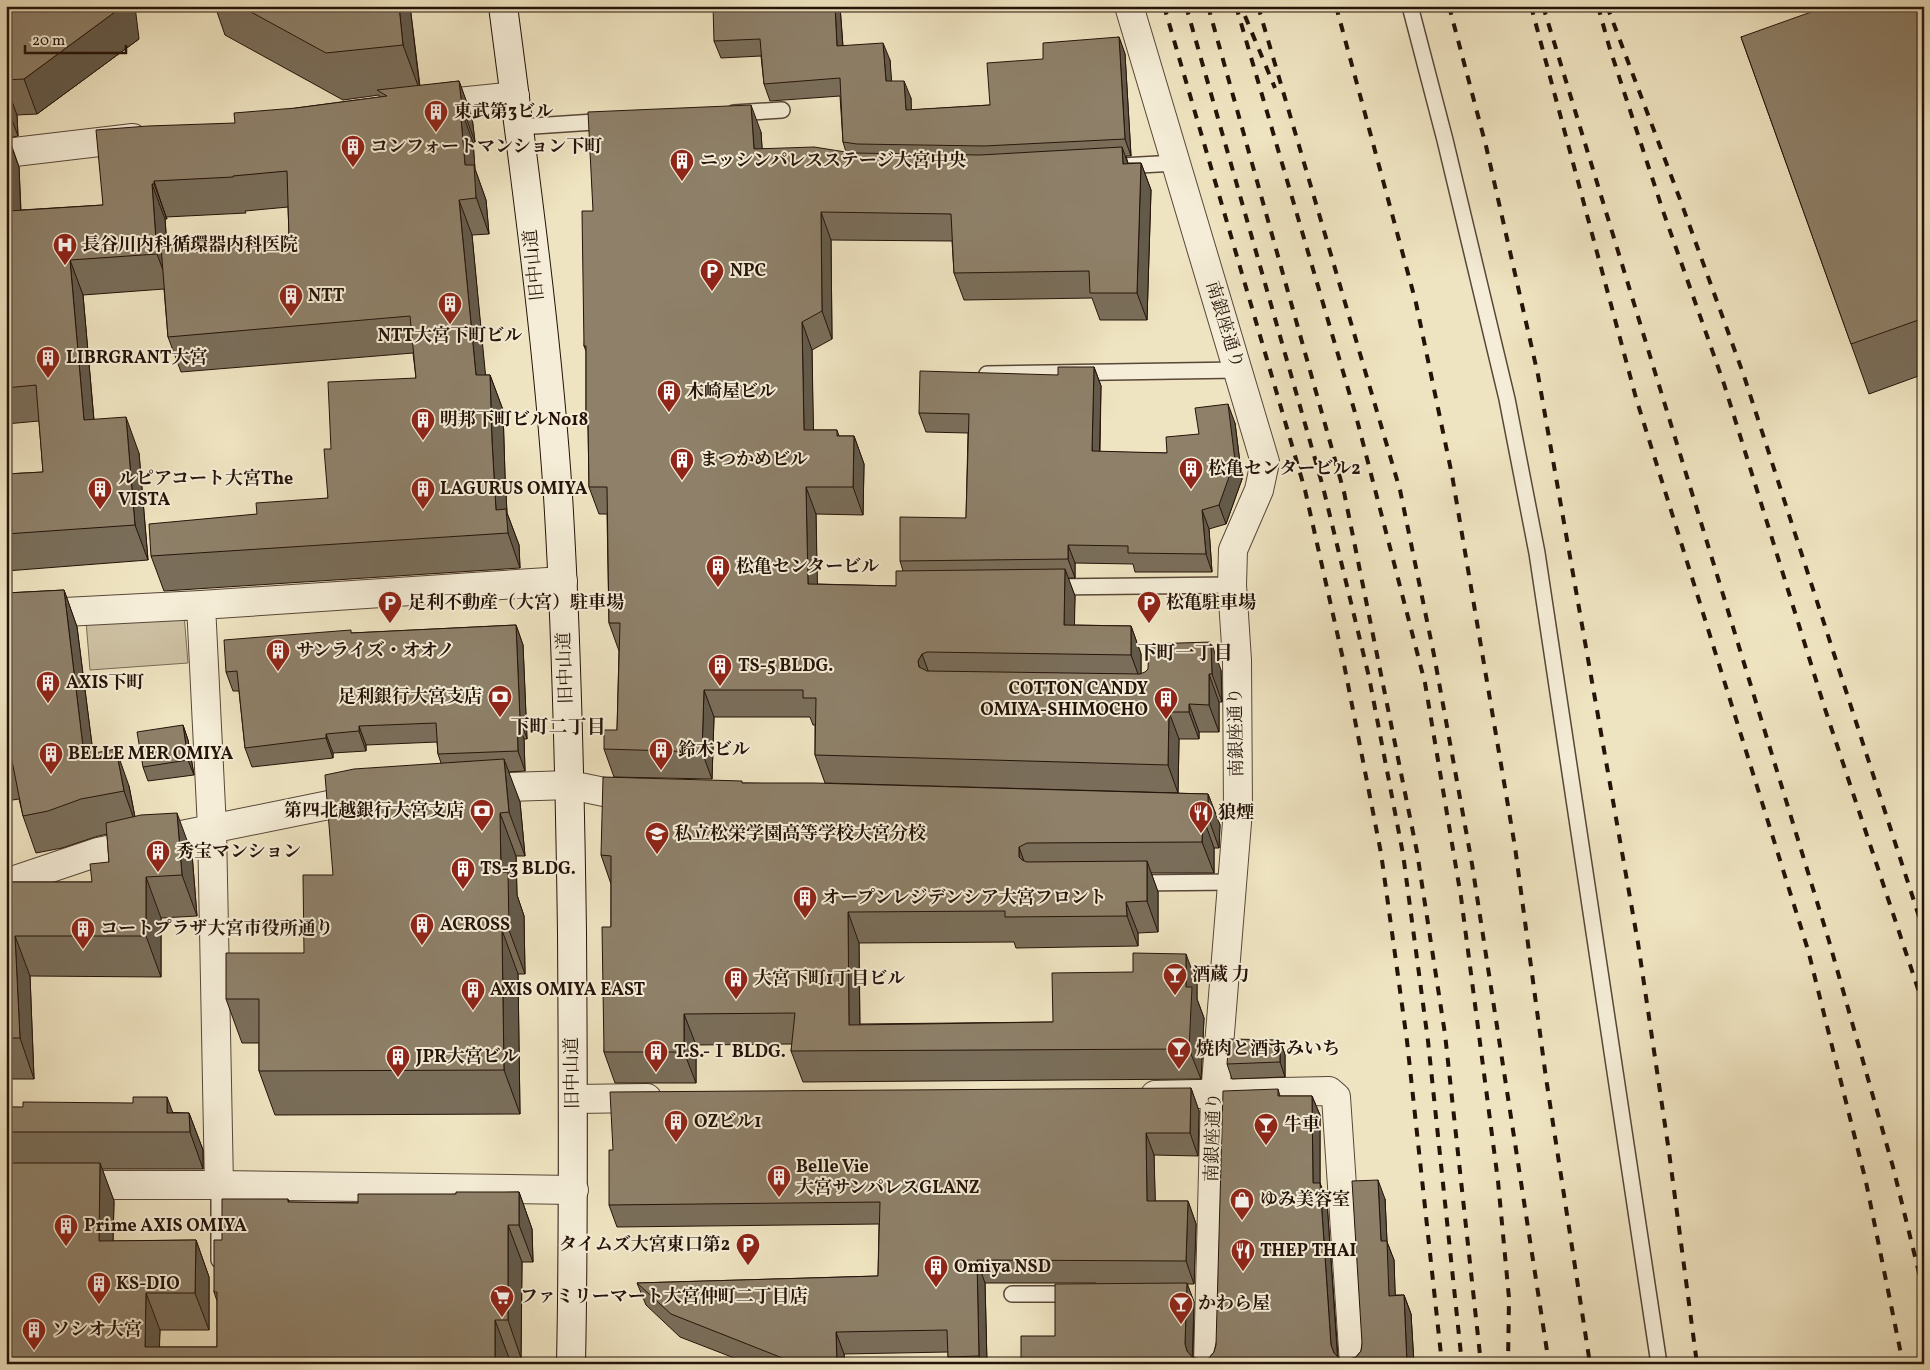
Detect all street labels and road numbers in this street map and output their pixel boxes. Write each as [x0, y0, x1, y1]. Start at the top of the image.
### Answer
street label: 旧中山道 [519, 228, 551, 302]
street label: 南銀座通り [1199, 278, 1249, 372]
street label: 旧中山道 [552, 632, 580, 704]
street label: 南銀座通り [1224, 687, 1250, 777]
street label: 旧中山道 [560, 1037, 586, 1109]
street label: 南銀座通り [1200, 1092, 1228, 1182]

